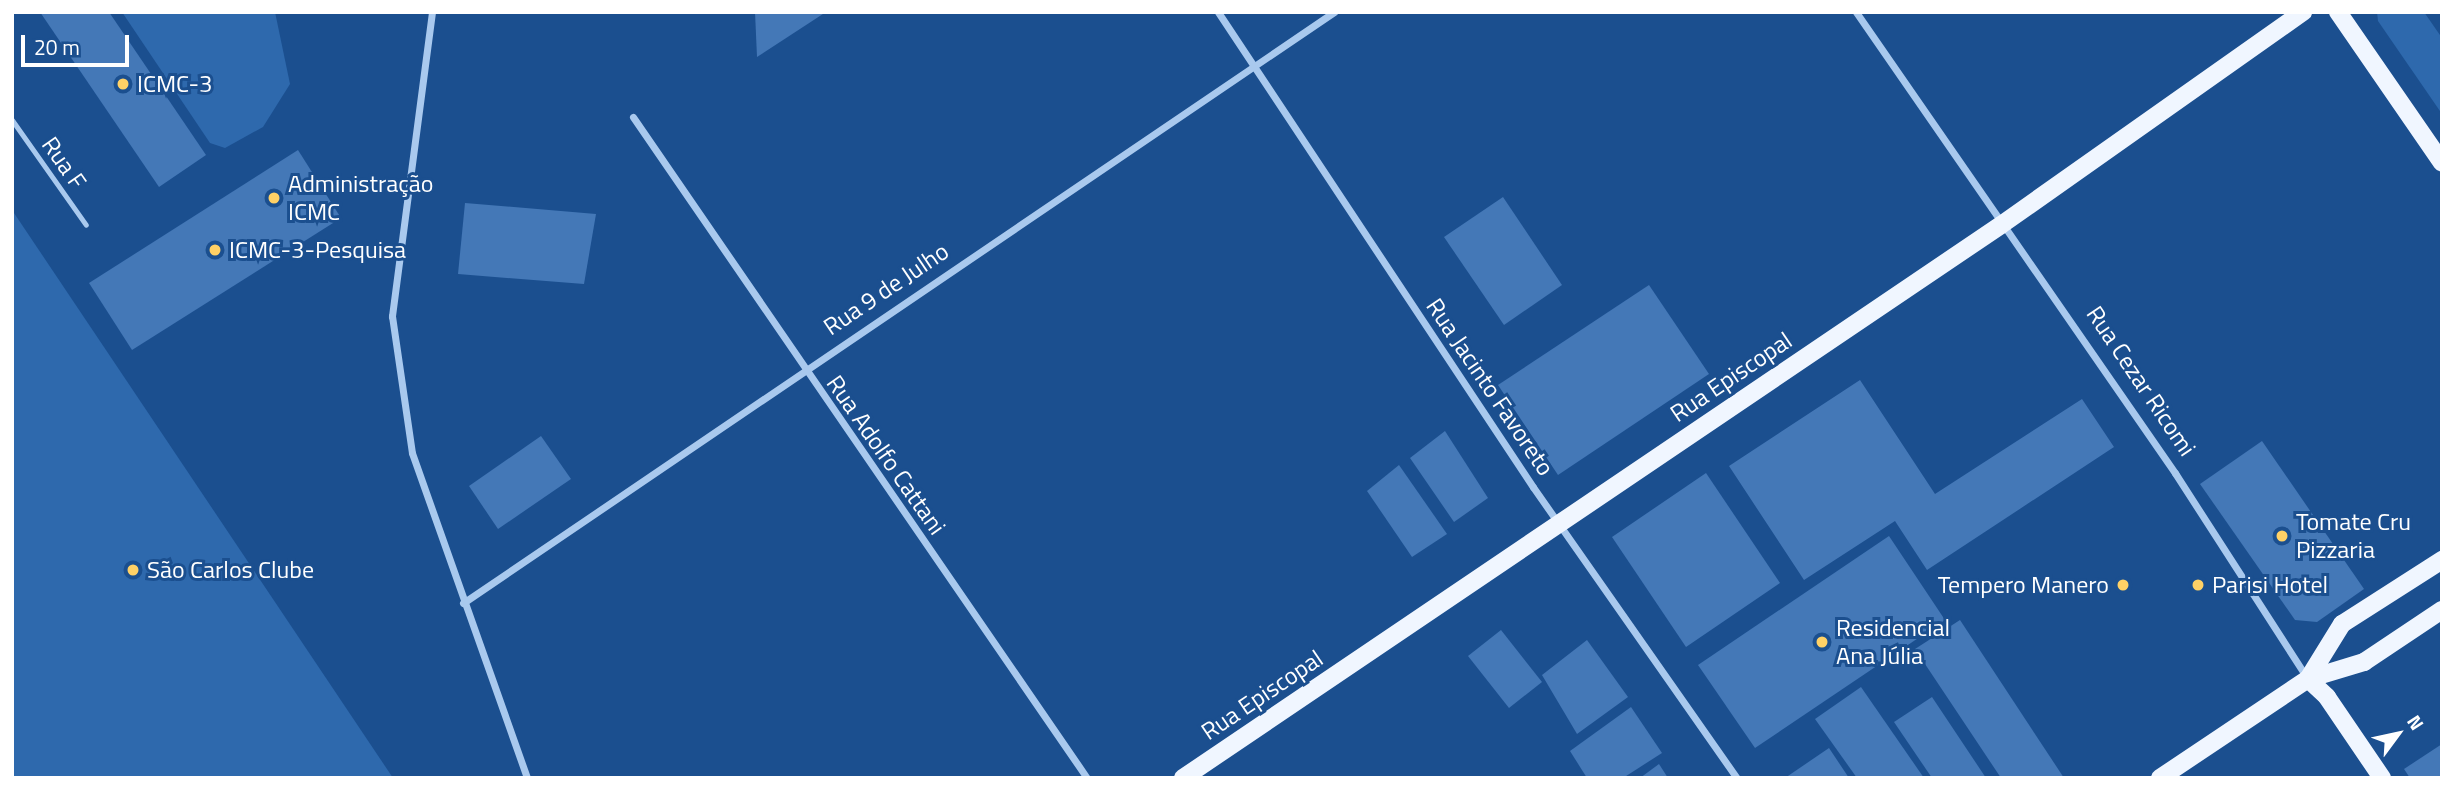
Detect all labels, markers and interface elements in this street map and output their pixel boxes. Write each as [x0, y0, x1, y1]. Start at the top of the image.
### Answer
scale bar [24, 21, 133, 65]
text: 20 m [34, 31, 80, 63]
place label: ICMC-3 [137, 70, 212, 98]
marker: ICMC-3 [115, 76, 131, 92]
street label: Rua F [36, 131, 92, 195]
place label: Administração ICMC [288, 170, 433, 226]
marker: Administração ICMC [266, 190, 282, 206]
place label: ICMC-3-Pesquisa [229, 236, 406, 264]
street label: Rua 9 de Julho [818, 237, 954, 341]
marker: ICMC-3-Pesquisa [207, 242, 223, 258]
street label: Rua Jacinto Favoreto [1420, 293, 1560, 481]
street label: Rua Cezar Ricomi [2080, 301, 2202, 461]
street label: Rua Episcopal [1665, 326, 1797, 428]
street label: Rua Adolfo Cattani [820, 370, 952, 540]
place label: Tomate Cru Pizzaria [2296, 508, 2411, 564]
marker: Tomate Cru Pizzaria [2274, 528, 2290, 544]
place label: São Carlos Clube [147, 556, 314, 584]
marker: São Carlos Clube [125, 562, 141, 578]
place label: Tempero Manero [1938, 571, 2109, 599]
place label: Parisi Hotel [2212, 571, 2328, 599]
marker: Tempero Manero [2115, 577, 2131, 593]
marker: Parisi Hotel [2190, 577, 2206, 593]
place label: Residencial Ana Júlia [1836, 614, 1950, 670]
marker: Residencial Ana Júlia [1814, 634, 1830, 650]
street label: Rua Episcopal [1196, 644, 1328, 746]
north arrow [2363, 699, 2433, 769]
text: N [2400, 709, 2432, 736]

